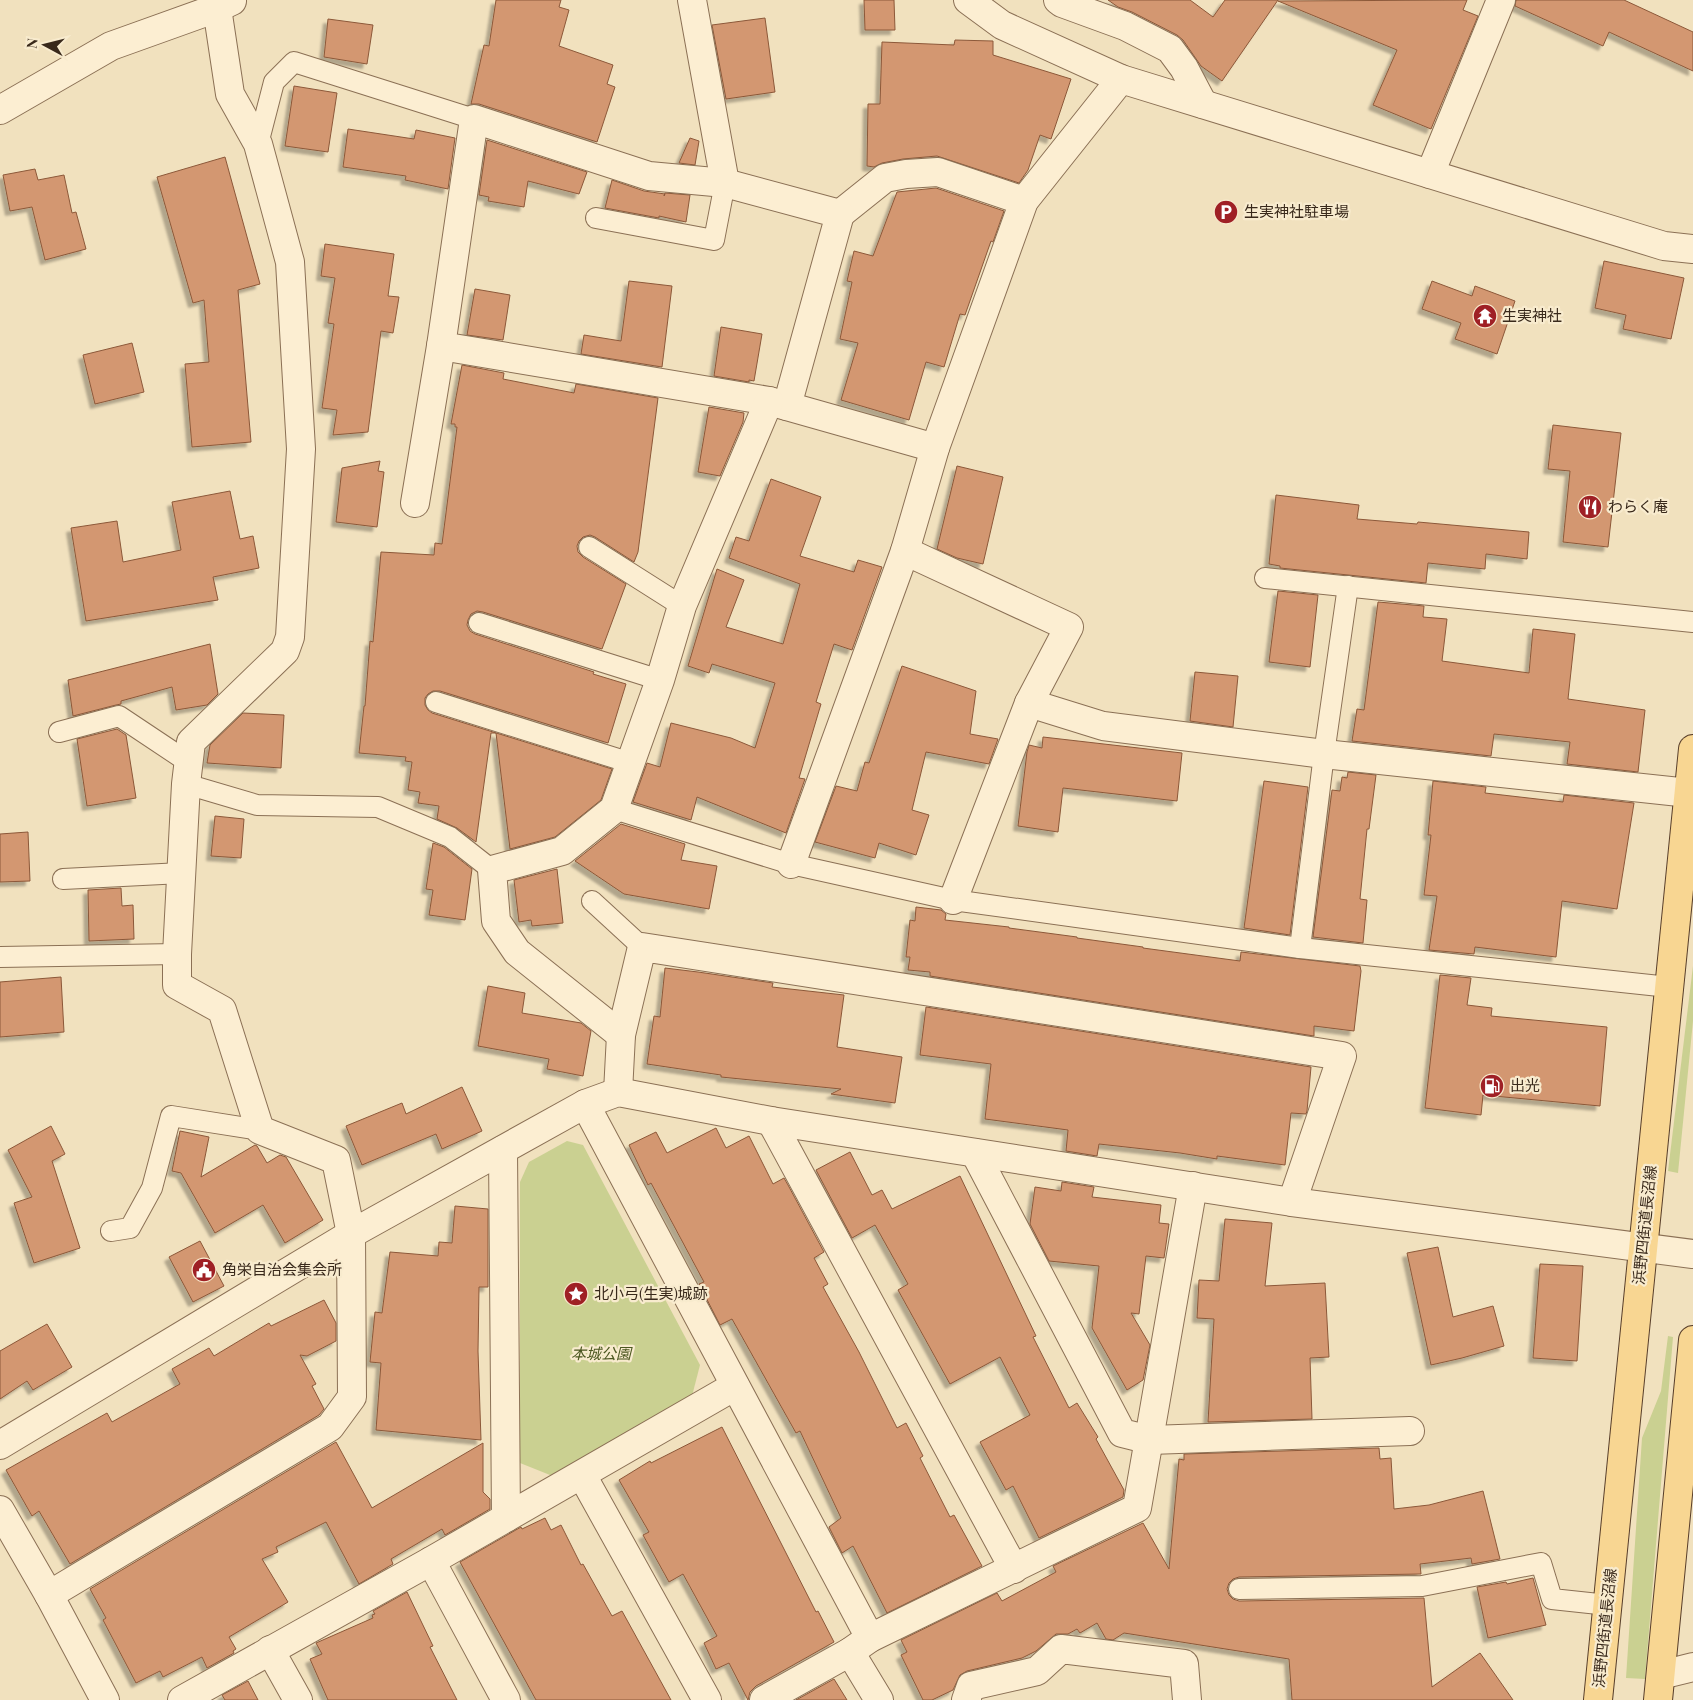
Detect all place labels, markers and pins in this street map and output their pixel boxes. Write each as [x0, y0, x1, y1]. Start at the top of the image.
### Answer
parking icon: 生実神社駐車場 [1213, 199, 1239, 225]
place label: 生実神社駐車場 [1244, 201, 1349, 221]
temple icon: 生実神社 [1472, 303, 1498, 329]
place label: 生実神社 [1502, 305, 1562, 325]
restaurant icon: わらく庵 [1577, 494, 1603, 520]
place label: わらく庵 [1608, 496, 1668, 516]
fuel station icon: 出光 [1479, 1073, 1505, 1099]
place label: 出光 [1510, 1075, 1540, 1095]
public building icon: 角栄自治会集会所 [191, 1257, 217, 1283]
place label: 角栄自治会集会所 [222, 1259, 342, 1279]
place icon: 北小弓(生実)城跡 [563, 1281, 589, 1307]
place label: 北小弓(生実)城跡 [594, 1283, 708, 1303]

